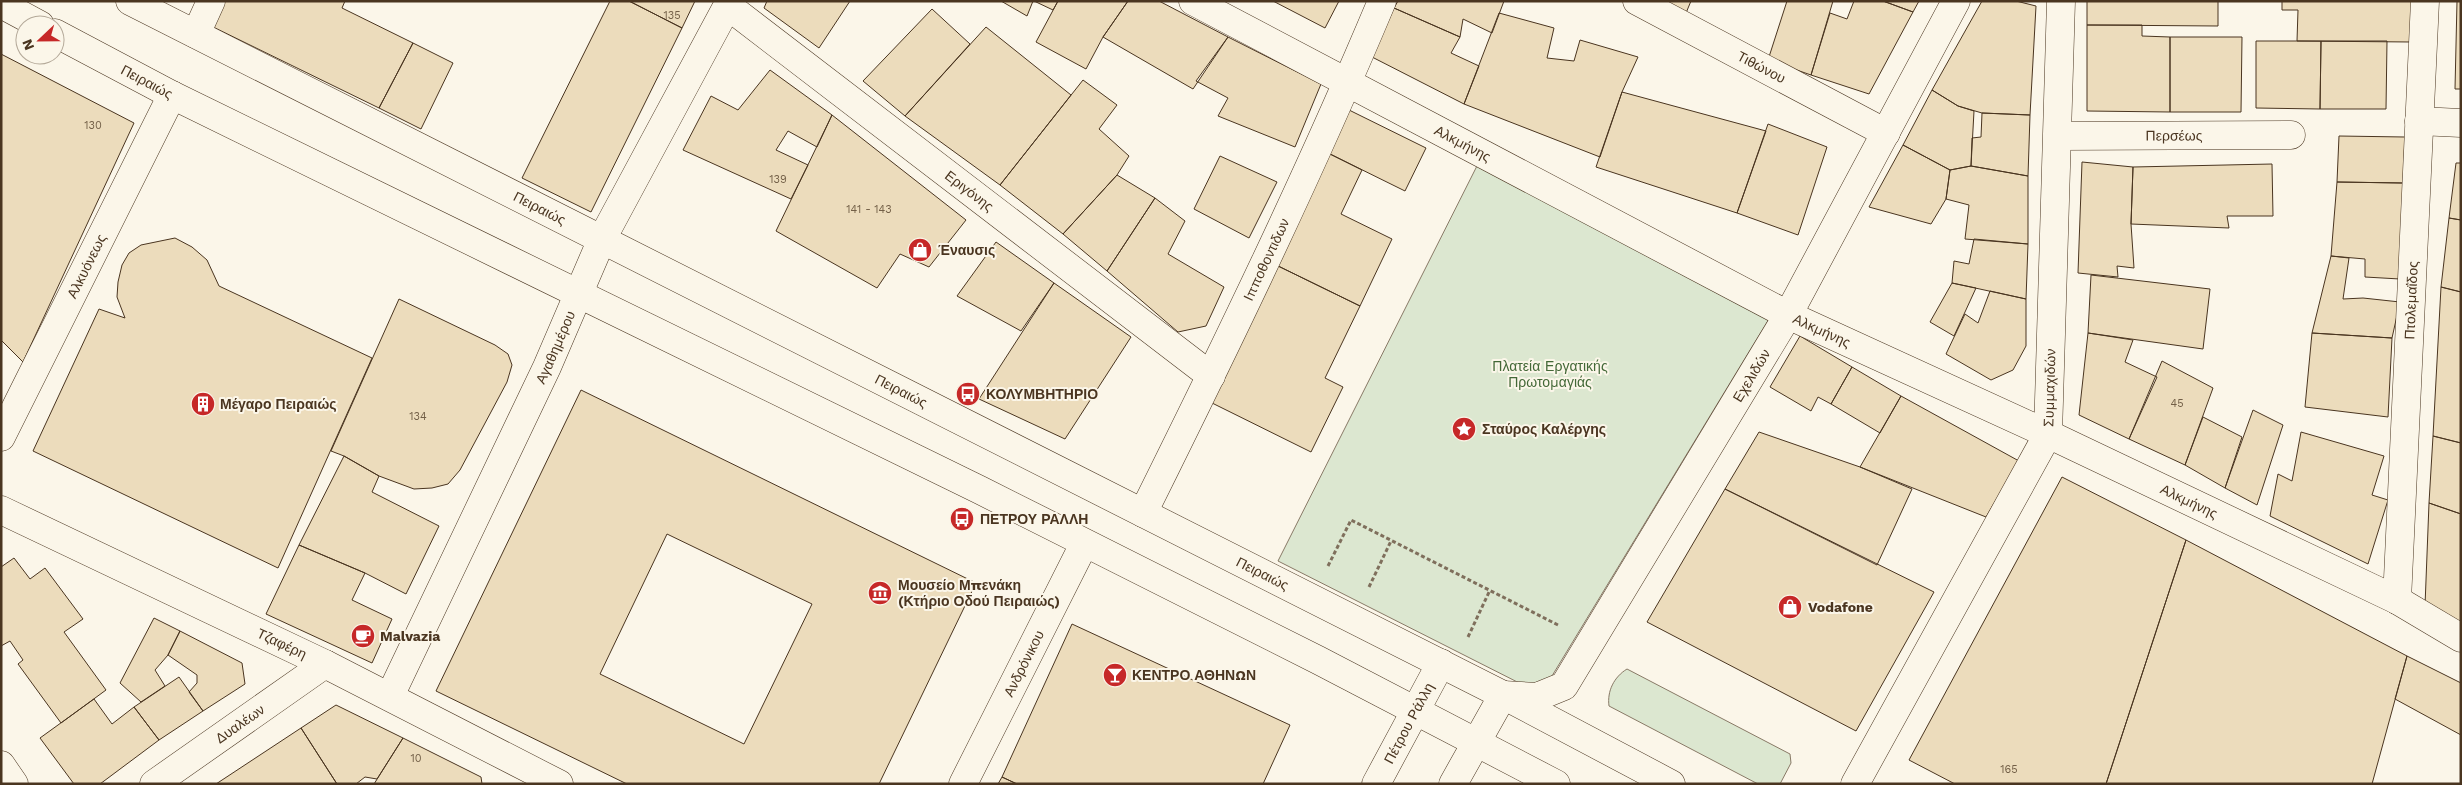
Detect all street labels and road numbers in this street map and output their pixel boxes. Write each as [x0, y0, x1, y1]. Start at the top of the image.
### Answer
street label: Τιθώνου [1735, 48, 1788, 86]
street label: Πειραιώς [118, 61, 176, 102]
street label: Αλκμήνης [1432, 122, 1494, 165]
street label: Περσέως [2146, 127, 2203, 144]
street label: Εριγόνης [942, 167, 997, 215]
street label: Πειραιώς [511, 188, 569, 228]
street label: Ιπποθοντιδων [1240, 216, 1293, 303]
street label: Αλκυόνεως [64, 231, 109, 301]
street label: Πτολεμαΐδος [2401, 260, 2421, 340]
street label: Αγαθημέρου [532, 308, 578, 386]
street label: Αλκμήνης [1791, 310, 1853, 351]
street label: Εχελιδών [1729, 346, 1774, 405]
street label: Συμμαχιδών [2040, 348, 2059, 427]
street label: Πειραιώς [872, 371, 930, 411]
street label: Αλκμήνης [2158, 481, 2221, 522]
street label: Πειραιώς [1234, 554, 1292, 593]
street label: Τζαφέρη [255, 625, 309, 662]
street label: Ανδρόνικου [1000, 628, 1047, 699]
street label: Πέτρου Ράλλη [1380, 680, 1437, 766]
street label: Δυαλέων [212, 701, 268, 746]

